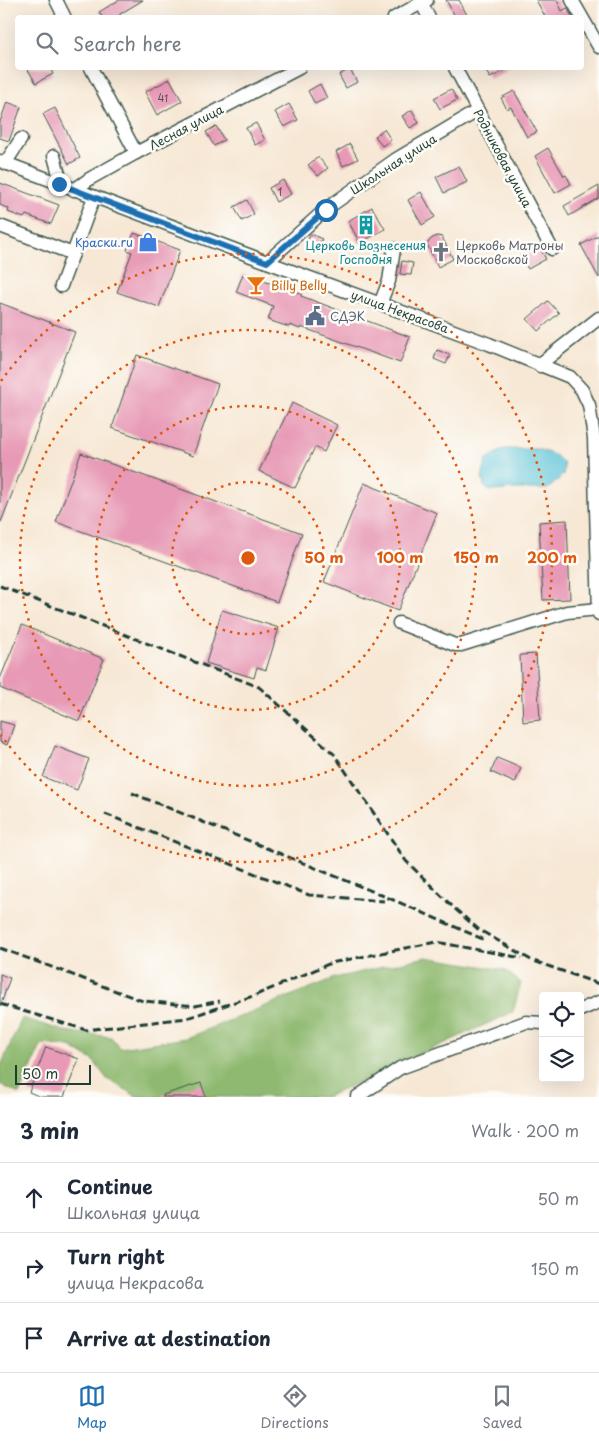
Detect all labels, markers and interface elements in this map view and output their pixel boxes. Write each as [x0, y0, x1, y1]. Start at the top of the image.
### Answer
search box [15, 15, 584, 70]
icon: search [33, 29, 61, 57]
text: Search here [73, 29, 182, 57]
house number: 41 [158, 90, 168, 105]
street label: Лесная улица [146, 100, 227, 154]
street label: Родниковая улица [469, 106, 537, 211]
street label: Школьная улица [346, 129, 440, 199]
route end [48, 173, 71, 196]
house number: 1 [278, 184, 282, 199]
route start [315, 199, 338, 222]
building icon: Церковь Вознесения Господня [355, 214, 377, 236]
shop icon: Краски.ru [137, 231, 159, 253]
place label: Краски.ru [75, 233, 133, 251]
place label: Церковь Вознесения Господня [306, 236, 426, 268]
place label: Церковь Матроны Московской [456, 236, 564, 268]
church icon: Церковь Матроны Московской [430, 241, 452, 263]
bar icon: Billy Belly [245, 274, 267, 296]
place label: Billy Belly [271, 276, 327, 294]
street label: улица Некрасова [349, 285, 452, 337]
public building icon: СДЭК [304, 305, 326, 327]
place label: СДЭК [330, 307, 365, 325]
text: 50 m [305, 545, 343, 568]
text: 100 m [377, 545, 423, 568]
text: 150 m [453, 545, 499, 568]
text: 200 m [527, 545, 577, 568]
centre of rings [239, 549, 257, 567]
map controls [539, 992, 584, 1082]
button: locate [539, 992, 584, 1037]
button: layers [539, 1037, 584, 1082]
scale bar [15, 1062, 91, 1085]
text: 50 m [22, 1063, 58, 1084]
text: 3 min [20, 1114, 79, 1146]
text: Walk · 200 m [471, 1118, 579, 1142]
text: Continue [67, 1172, 153, 1200]
icon: ahead [20, 1184, 48, 1212]
text: 50 m [538, 1186, 579, 1210]
text: Школьная улица [67, 1200, 200, 1224]
text: Turn right [67, 1242, 165, 1270]
icon: right [20, 1254, 48, 1282]
text: 150 m [531, 1256, 579, 1280]
text: улица Некрасова [67, 1270, 204, 1294]
icon: arrive [20, 1324, 48, 1352]
text: Arrive at destination [67, 1324, 271, 1352]
tab: Map [77, 1382, 107, 1433]
tab: Directions [261, 1382, 329, 1433]
tab: Saved [482, 1382, 522, 1433]

